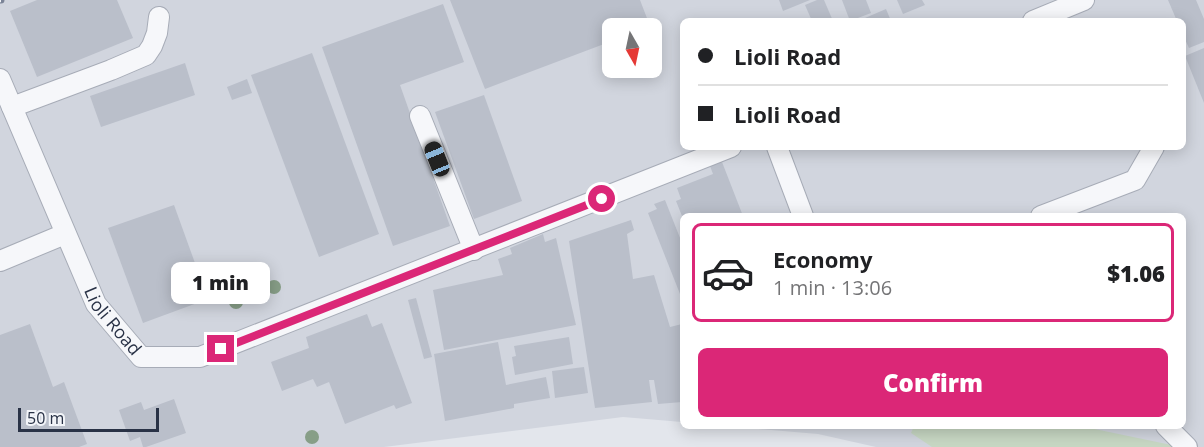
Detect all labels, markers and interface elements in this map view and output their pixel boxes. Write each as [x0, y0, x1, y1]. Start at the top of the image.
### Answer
north arrow [602, 18, 662, 78]
map controls [602, 18, 662, 78]
text: Lioli Road [734, 41, 841, 71]
text: Lioli Road [734, 99, 841, 129]
car [422, 139, 452, 179]
route start [588, 185, 615, 212]
text: Economy [773, 244, 872, 274]
icon: car [701, 246, 755, 300]
text: $1.06 [1107, 258, 1165, 288]
callout: 1 min [172, 262, 270, 304]
text: 1 min [192, 269, 249, 296]
text: 1 min · 13:06 [773, 274, 892, 301]
street label: Lioli Road [79, 283, 147, 360]
route end [207, 335, 234, 362]
button: Confirm [698, 348, 1168, 417]
scale bar [18, 405, 159, 432]
text: 50 m [27, 407, 64, 429]

